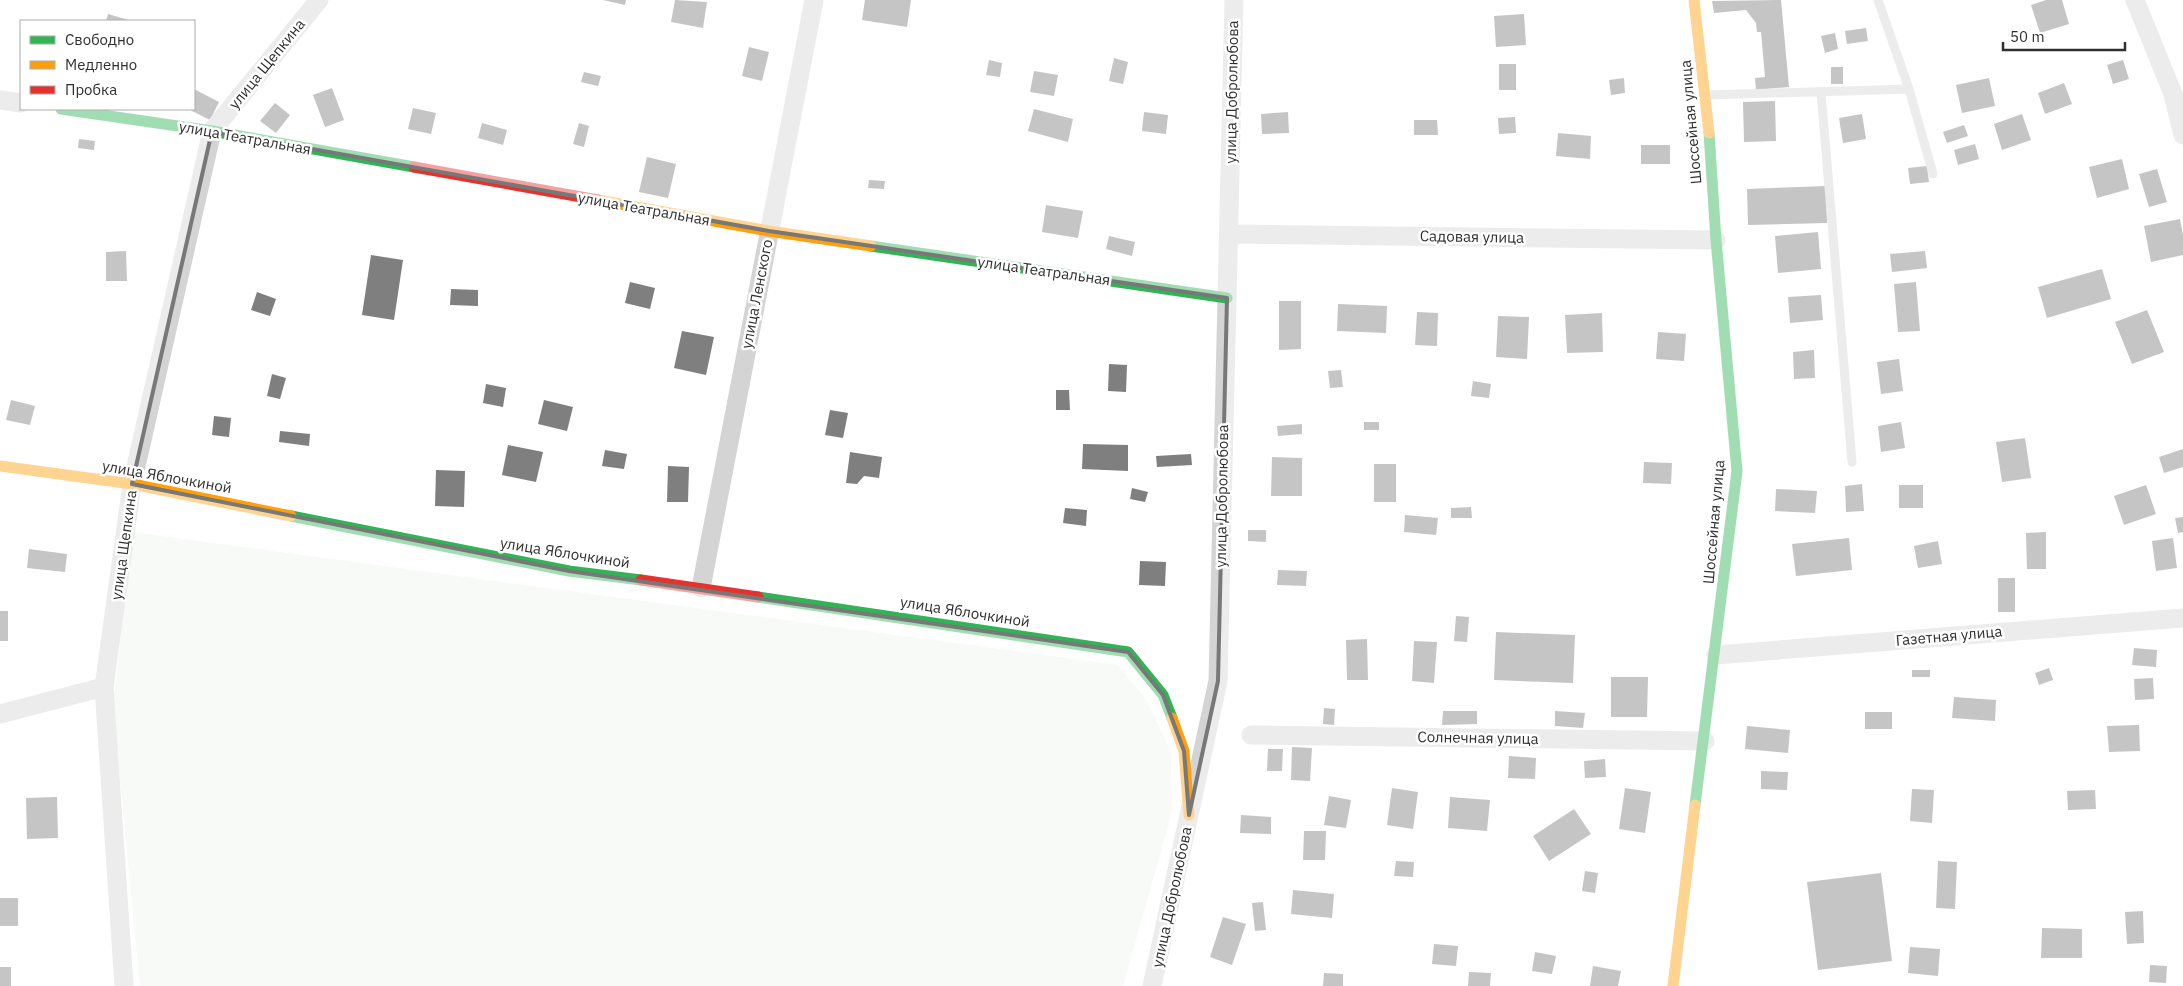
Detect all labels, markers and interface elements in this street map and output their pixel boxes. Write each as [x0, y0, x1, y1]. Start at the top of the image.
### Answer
street label: улица Щепкина [224, 15, 309, 113]
legend [20, 20, 195, 110]
street label: улица Добролюбова [1221, 20, 1242, 164]
scale bar [2003, 20, 2126, 52]
text: 50 m [2010, 27, 2045, 46]
text: Свободно [65, 30, 134, 49]
text: Медленно [65, 55, 137, 74]
street label: Шоссейная улица [1676, 59, 1705, 185]
text: Пробка [65, 80, 117, 99]
street label: улица Театральная [178, 117, 313, 158]
street label: улица Театральная [577, 188, 712, 229]
street label: Садовая улица [1420, 226, 1524, 247]
street label: улица Ленского [737, 238, 776, 350]
street label: улица Театральная [977, 252, 1112, 289]
street label: улица Добролюбова [1211, 424, 1232, 568]
street label: улица Яблочкиной [101, 456, 233, 497]
street label: Шоссейная улица [1699, 459, 1728, 585]
street label: улица Щепкина [106, 489, 141, 601]
street label: улица Яблочкиной [499, 533, 631, 572]
street label: улица Яблочкиной [899, 592, 1031, 631]
street label: Газетная улица [1895, 621, 2003, 650]
street label: Солнечная улица [1417, 727, 1539, 748]
street label: улица Добролюбова [1147, 825, 1196, 969]

